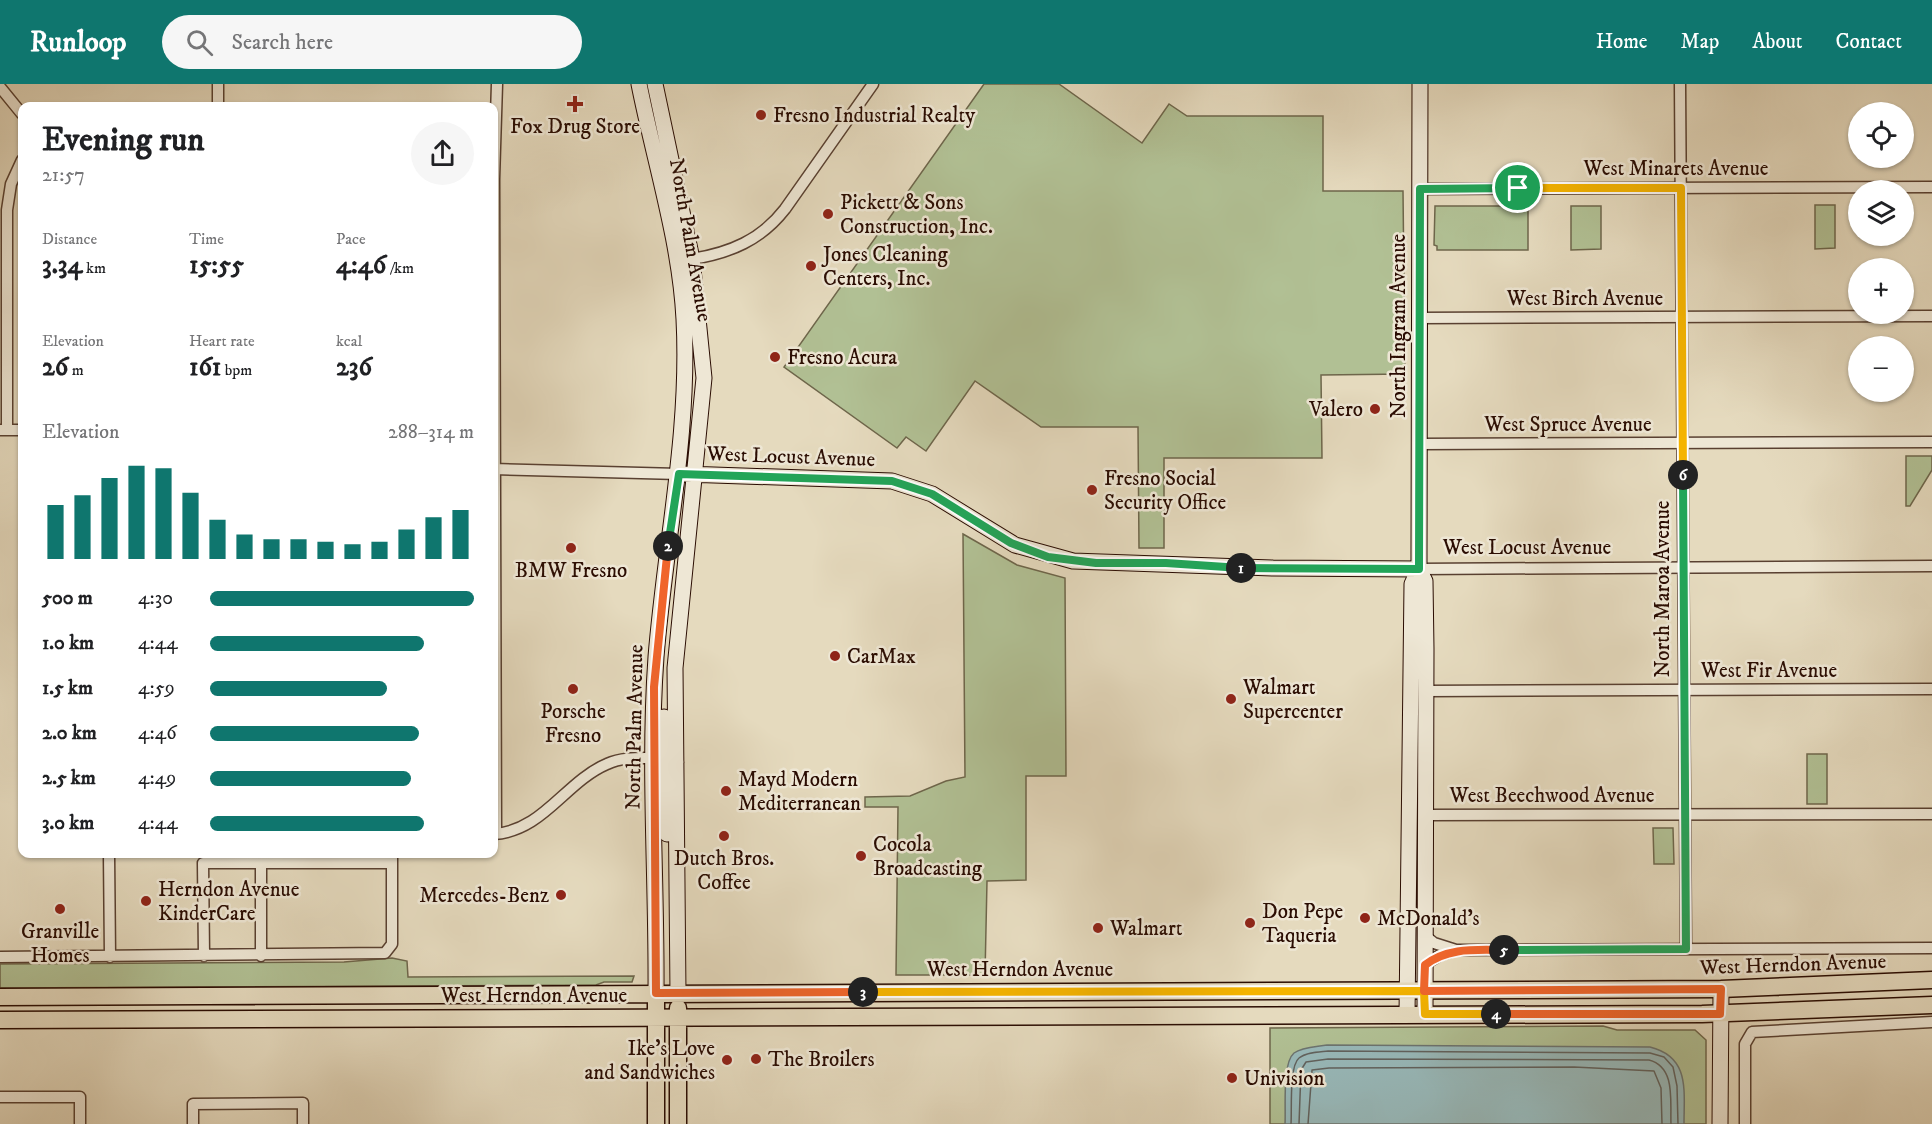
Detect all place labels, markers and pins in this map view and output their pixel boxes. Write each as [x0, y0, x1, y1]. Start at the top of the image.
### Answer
marker: Fox Drug Store [568, 97, 582, 111]
place label: Fresno Industrial Realty [773, 103, 976, 129]
marker: Fresno Industrial Realty [754, 108, 768, 122]
place label: Fox Drug Store [510, 114, 640, 140]
pin [1492, 162, 1543, 213]
place label: Pickett & Sons Construction, Inc. [840, 190, 993, 240]
marker: Pickett & Sons Construction, Inc. [821, 207, 835, 221]
place label: Jones Cleaning Centers, Inc. [821, 242, 948, 292]
marker: Jones Cleaning Centers, Inc. [804, 259, 818, 273]
place label: Fresno Acura [787, 345, 897, 371]
marker: Fresno Acura [768, 350, 782, 364]
place label: Valero [1308, 397, 1363, 423]
marker: Valero [1368, 402, 1382, 416]
pin: 6 [1668, 460, 1698, 490]
place label: Fresno Social Security Office [1104, 466, 1227, 516]
marker: Fresno Social Security Office [1085, 483, 1099, 497]
pin: 2 [653, 531, 683, 561]
marker: BMW Fresno [564, 541, 578, 555]
pin: 1 [1226, 553, 1256, 583]
place label: BMW Fresno [515, 558, 627, 584]
place label: CarMax [847, 644, 916, 670]
marker: CarMax [828, 649, 842, 663]
place label: Walmart Supercenter [1242, 675, 1343, 725]
marker: Porsche Fresno [566, 682, 580, 696]
marker: Walmart Supercenter [1224, 692, 1238, 706]
place label: Porsche Fresno [540, 699, 606, 749]
place label: Mayd Modern Mediterranean [738, 767, 861, 817]
marker: Mayd Modern Mediterranean [719, 784, 733, 798]
marker: Dutch Bros. Coffee [717, 829, 731, 843]
place label: Cocola Broadcasting [873, 832, 983, 882]
place label: Dutch Bros. Coffee [674, 846, 774, 896]
marker: Cocola Broadcasting [854, 849, 868, 863]
place label: Herndon Avenue KinderCare [158, 877, 300, 927]
place label: Mercedes-Benz [419, 883, 549, 909]
marker: Mercedes-Benz [554, 888, 568, 902]
marker: Herndon Avenue KinderCare [139, 894, 153, 908]
place label: Don Pepe Taqueria [1262, 899, 1343, 949]
marker: Granville Homes [53, 902, 67, 916]
place label: McDonald's [1377, 906, 1480, 932]
marker: McDonald's [1358, 911, 1372, 925]
place label: Walmart [1109, 916, 1183, 942]
marker: Don Pepe Taqueria [1243, 916, 1257, 930]
place label: Granville Homes [21, 919, 99, 969]
marker: Walmart [1091, 921, 1105, 935]
pin: 5 [1489, 935, 1519, 965]
pin: 3 [848, 977, 878, 1007]
pin: 4 [1481, 999, 1511, 1029]
place label: Ike's Love and Sandwiches [584, 1036, 715, 1086]
place label: The Broilers [768, 1047, 874, 1073]
marker: The Broilers [749, 1052, 763, 1066]
marker: Ike's Love and Sandwiches [720, 1053, 734, 1067]
place label: Univision [1244, 1066, 1324, 1092]
marker: Univision [1225, 1071, 1239, 1085]

